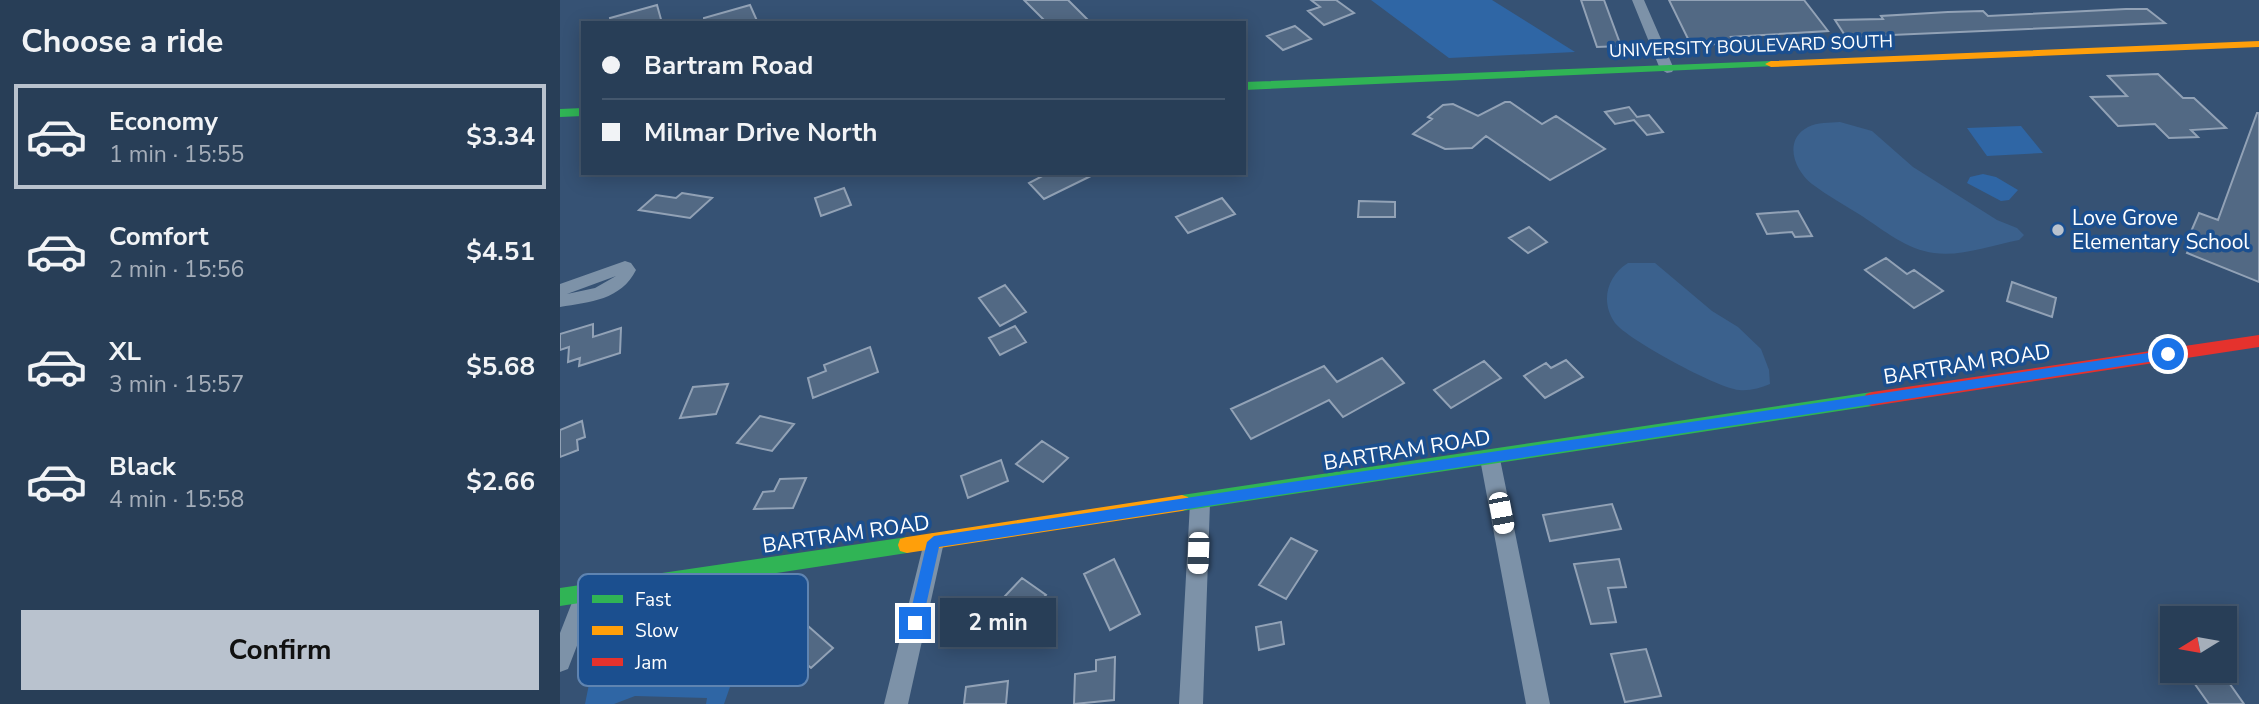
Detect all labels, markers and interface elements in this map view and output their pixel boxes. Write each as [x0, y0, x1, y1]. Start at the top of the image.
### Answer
text: Choose a ride [21, 20, 223, 63]
street label: UNIVERSITY BOULEVARD SOUTH [1609, 29, 1893, 63]
text: Bartram Road [644, 48, 813, 83]
text: Economy [109, 104, 218, 139]
icon: car [25, 105, 88, 168]
text: Milmar Drive North [644, 115, 877, 150]
text: $3.34 [466, 119, 535, 154]
text: 1 min · 15:55 [109, 139, 244, 170]
place label: Love Grove Elementary School [2072, 204, 2250, 256]
text: Comfort [109, 219, 209, 254]
icon: car [25, 220, 88, 283]
marker: Love Grove Elementary School [2050, 222, 2066, 238]
text: $4.51 [466, 234, 535, 269]
text: 2 min · 15:56 [109, 254, 244, 285]
text: XL [109, 334, 141, 369]
icon: car [25, 335, 88, 398]
street label: BARTRAM ROAD [1881, 337, 2053, 391]
route start [2152, 338, 2184, 370]
text: $5.68 [466, 349, 535, 384]
text: 3 min · 15:57 [109, 369, 244, 400]
street label: BARTRAM ROAD [1321, 423, 1493, 477]
text: Black [109, 449, 176, 484]
icon: car [25, 450, 88, 513]
text: $2.66 [466, 464, 535, 499]
text: 4 min · 15:58 [109, 484, 244, 515]
car [1487, 490, 1516, 536]
street label: BARTRAM ROAD [760, 508, 932, 560]
car [1187, 532, 1210, 574]
legend [578, 574, 808, 686]
text: Fast [635, 587, 671, 613]
callout: 2 min [940, 598, 1055, 648]
north arrow [2160, 606, 2236, 682]
map controls [2160, 606, 2237, 683]
route end [899, 607, 931, 639]
text: 2 min [968, 607, 1028, 638]
button: Confirm [21, 610, 539, 690]
text: Slow [635, 618, 679, 644]
text: Jam [634, 650, 668, 676]

